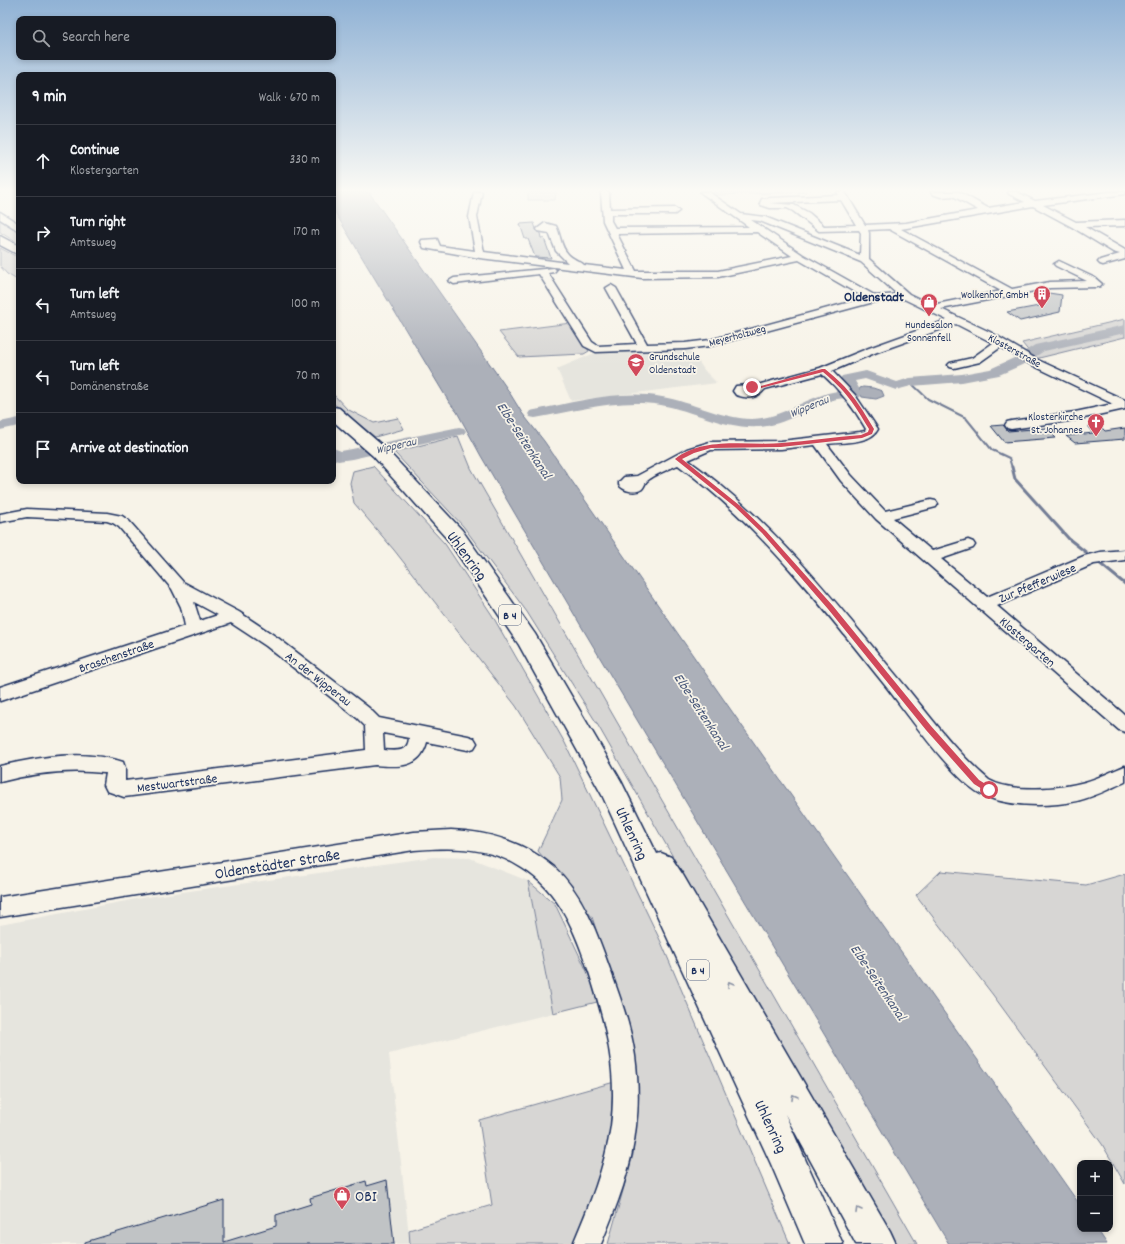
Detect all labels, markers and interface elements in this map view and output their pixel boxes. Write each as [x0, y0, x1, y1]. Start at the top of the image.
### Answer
search box [16, 16, 336, 60]
icon: search [30, 27, 52, 49]
text: Search here [62, 27, 130, 49]
text: 9 min [32, 86, 66, 110]
text: Walk · 670 m [259, 89, 320, 108]
text: Continue [70, 140, 119, 162]
icon: ahead [32, 150, 54, 172]
text: 330 m [289, 151, 320, 170]
text: Klostergarten [70, 162, 139, 181]
text: Turn right [70, 212, 126, 234]
icon: right [32, 222, 54, 244]
text: 170 m [293, 223, 320, 242]
text: Amtsweg [70, 234, 116, 253]
text: Turn left [70, 284, 119, 306]
building icon: Wolkenhof GmbH [1032, 284, 1052, 309]
district label: Oldenstadt [844, 288, 905, 308]
place label: Wolkenhof GmbH [961, 288, 1029, 304]
shop icon: Hundesalon Sonnenfell [919, 292, 939, 317]
icon: left [32, 294, 54, 316]
text: 100 m [291, 295, 320, 314]
text: Amtsweg [70, 306, 116, 325]
place label: Hundesalon Sonnenfell [905, 318, 953, 347]
street label: Meyerholzweg [707, 322, 768, 352]
street label: Klosterstraße [985, 331, 1043, 373]
place label: Grundschule Oldenstadt [649, 350, 700, 379]
school or university icon: Grundschule Oldenstadt [626, 352, 646, 377]
text: Turn left [70, 356, 119, 378]
icon: left [32, 366, 54, 388]
text: 70 m [296, 367, 320, 386]
text: Domänenstraße [70, 378, 149, 397]
route end [743, 378, 761, 396]
water label: Wipperau [788, 392, 832, 423]
water label: Elbe-Seitenkanal [491, 399, 557, 485]
place label: Klosterkirche St. Johannes [1028, 410, 1083, 439]
church icon: Klosterkirche St. Johannes [1086, 412, 1106, 437]
water label: Wipperau [375, 433, 419, 459]
icon: arrive [32, 438, 54, 460]
text: Arrive at destination [70, 438, 188, 460]
street label: Uhlenring [440, 527, 492, 586]
street label: Zur Pfefferwiese [996, 559, 1080, 609]
road number: B 4 [499, 605, 521, 625]
street label: Klostergarten [994, 613, 1059, 673]
street label: Braschenstraße [77, 636, 157, 679]
street label: An der Wipperau [280, 648, 355, 712]
water label: Elbe-Seitenkanal [668, 670, 734, 756]
street label: Mestwartstraße [136, 770, 219, 799]
route start [980, 781, 998, 799]
street label: Uhlenring [608, 804, 653, 865]
street label: Oldenstädter Straße [213, 844, 342, 887]
water label: Elbe-Seitenkanal [844, 941, 911, 1027]
road number: B 4 [687, 960, 709, 980]
one-way arrow [727, 981, 734, 988]
one-way arrow [791, 1094, 799, 1101]
street label: Uhlenring [747, 1097, 792, 1158]
map controls [1077, 1160, 1113, 1232]
button: + [1077, 1160, 1113, 1196]
shop icon: OBI [332, 1185, 352, 1210]
place label: OBI [355, 1186, 377, 1209]
button: − [1077, 1196, 1113, 1232]
one-way arrow [856, 1207, 863, 1214]

